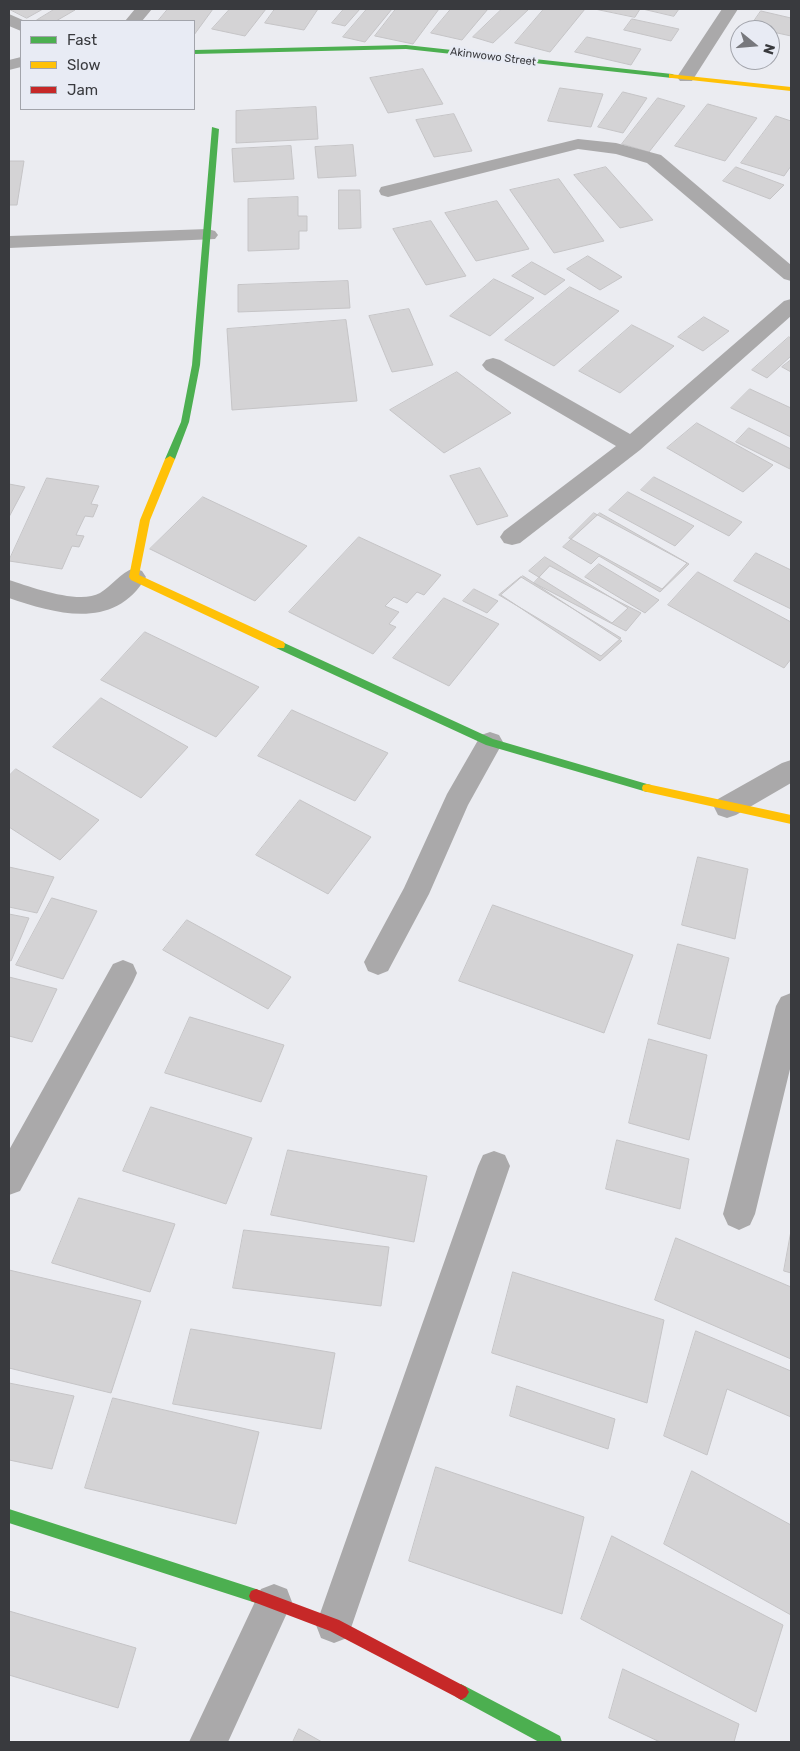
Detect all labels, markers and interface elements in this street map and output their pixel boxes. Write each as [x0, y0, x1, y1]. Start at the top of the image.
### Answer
legend [20, 20, 195, 110]
north arrow [730, 20, 780, 70]
text: Fast [67, 31, 97, 49]
text: N [759, 42, 778, 57]
street label: Akinwowo Street [449, 45, 537, 69]
text: Slow [67, 56, 100, 74]
text: Jam [67, 81, 98, 99]

